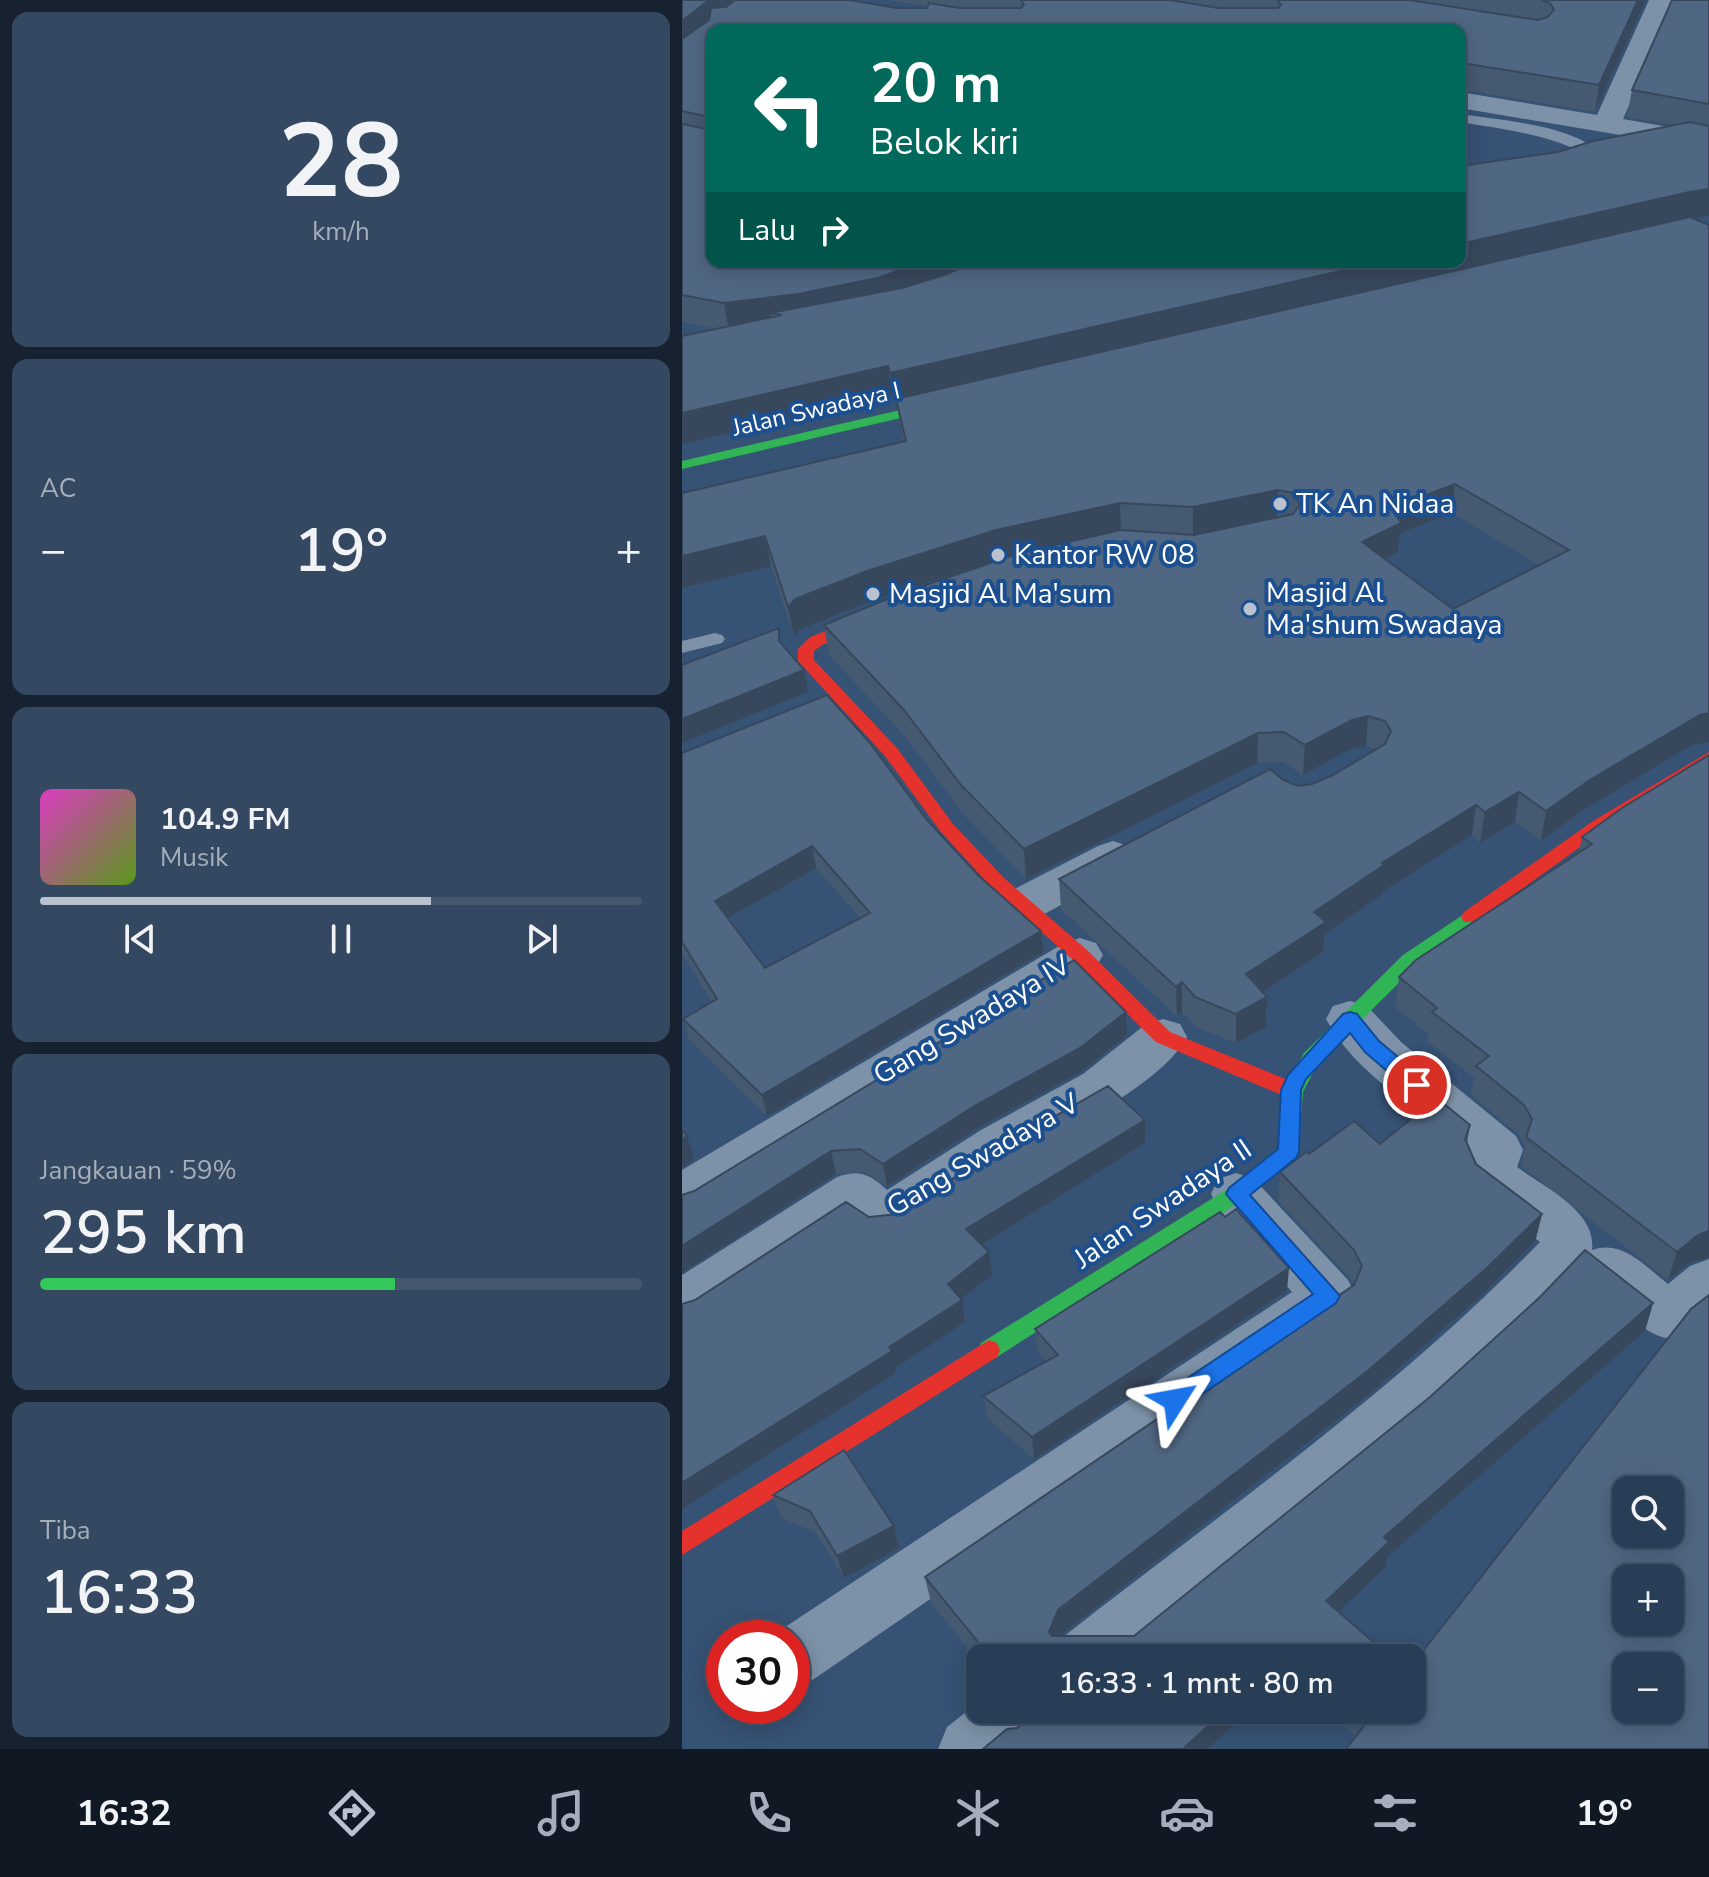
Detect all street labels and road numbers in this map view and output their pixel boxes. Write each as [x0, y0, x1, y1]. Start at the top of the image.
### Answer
street label: Jalan Swadaya I [728, 374, 903, 444]
street label: Gang Swadaya IV [866, 946, 1078, 1094]
street label: Gang Swadaya V [880, 1084, 1087, 1226]
street label: Jalan Swadaya II [1066, 1130, 1259, 1278]

